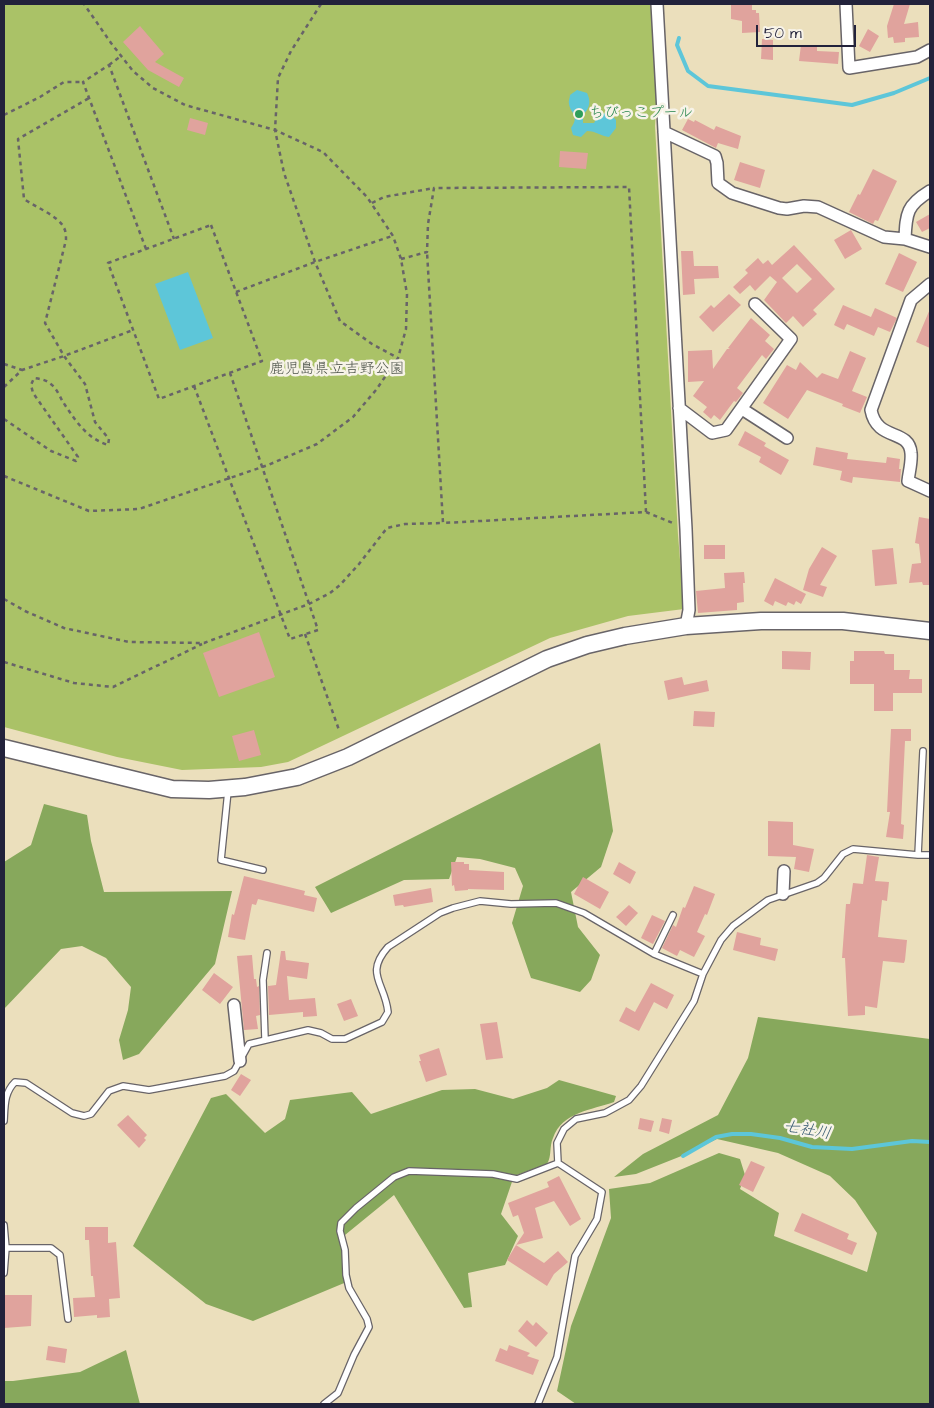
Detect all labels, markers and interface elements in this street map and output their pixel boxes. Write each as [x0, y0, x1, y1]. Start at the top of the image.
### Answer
scale bar [759, 15, 859, 47]
text: 50 m [764, 23, 802, 44]
place label: ちびっこプール [589, 105, 693, 123]
marker: ちびっこプール [573, 108, 585, 120]
park label: 鹿児島県立吉野公園 [270, 361, 404, 379]
water label: 七社川 [782, 1117, 832, 1145]

